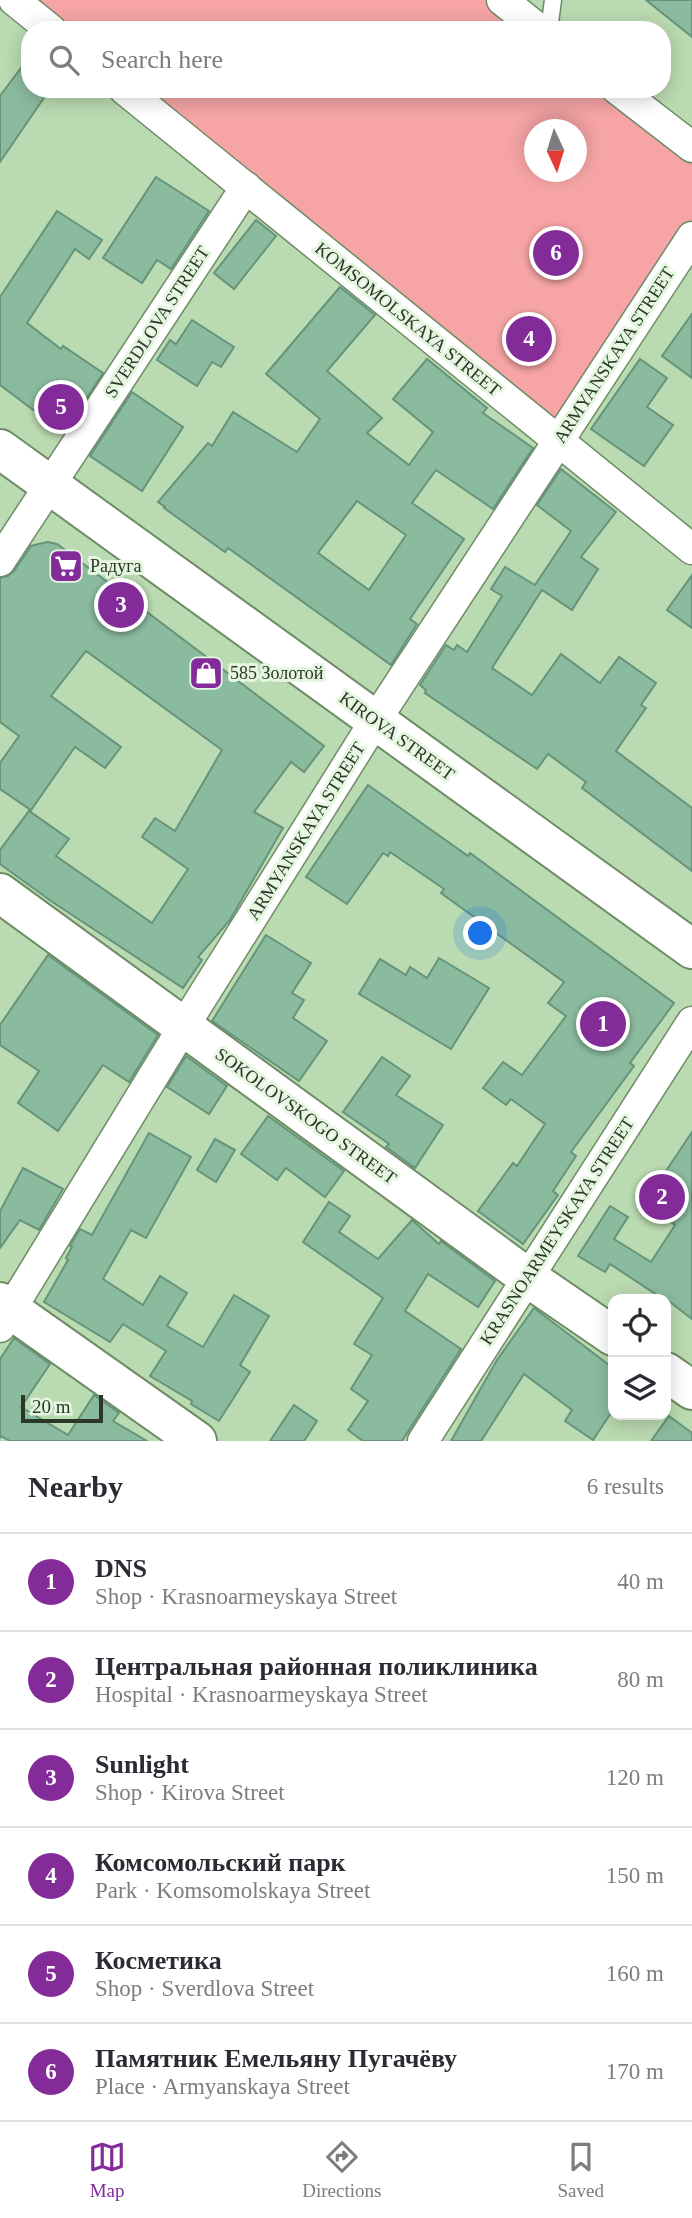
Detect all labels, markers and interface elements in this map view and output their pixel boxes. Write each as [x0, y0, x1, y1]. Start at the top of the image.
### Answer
search box [21, 21, 671, 98]
icon: search [45, 41, 83, 79]
text: Search here [101, 45, 223, 74]
north arrow [524, 119, 587, 182]
pin: 6 [533, 227, 579, 279]
street label: KOMSOMOLSKAYA STREET [311, 238, 505, 400]
street label: SVERDLOVA STREET [101, 243, 213, 401]
street label: ARMYANSKAYA STREET [550, 263, 678, 447]
pin: 4 [506, 313, 552, 365]
pin: 5 [38, 381, 84, 433]
supermarket icon: Радуга [47, 547, 85, 585]
place label: Радуга [90, 556, 142, 576]
pin: 3 [98, 579, 144, 631]
shop icon: 585 Золотой [187, 654, 225, 692]
place label: 585 Золотой [230, 663, 324, 683]
street label: KIROVA STREET [336, 688, 458, 784]
street label: ARMYANSKAYA STREET [243, 738, 369, 924]
your location [463, 916, 497, 950]
pin: 1 [580, 998, 626, 1050]
street label: SOKOLOVSKOGO STREET [212, 1044, 400, 1188]
street label: KRASNOARMEYSKAYA STREET [476, 1114, 638, 1348]
pin: 2 [639, 1171, 685, 1223]
map controls [608, 1294, 671, 1420]
button: locate [608, 1294, 671, 1357]
button: layers [608, 1357, 671, 1420]
scale bar [21, 1392, 103, 1424]
text: 20 m [32, 1396, 71, 1417]
text: Nearby [28, 1470, 123, 1503]
text: 6 results [587, 1474, 664, 1499]
text: DNS [95, 1554, 147, 1583]
text: 1 [45, 1569, 57, 1594]
text: 40 m [617, 1569, 664, 1594]
text: Shop · Krasnoarmeyskaya Street [95, 1584, 397, 1609]
text: Центральная районная поликлиника [95, 1652, 538, 1681]
text: 2 [45, 1667, 57, 1692]
text: 80 m [617, 1667, 664, 1692]
text: Hospital · Krasnoarmeyskaya Street [95, 1682, 428, 1707]
text: Sunlight [95, 1750, 189, 1779]
text: 3 [45, 1765, 57, 1790]
text: 120 m [606, 1765, 664, 1790]
text: Shop · Kirova Street [95, 1780, 285, 1805]
text: Комсомольский парк [95, 1848, 346, 1877]
text: 4 [45, 1863, 57, 1888]
text: 150 m [606, 1863, 664, 1888]
text: Park · Komsomolskaya Street [95, 1878, 370, 1903]
text: Косметика [95, 1946, 222, 1975]
text: 5 [45, 1961, 57, 1986]
text: 160 m [606, 1961, 664, 1986]
text: Shop · Sverdlova Street [95, 1976, 314, 2001]
text: Памятник Емельяну Пугачёву [95, 2044, 457, 2073]
text: 6 [45, 2059, 57, 2084]
text: 170 m [606, 2059, 664, 2084]
text: Place · Armyanskaya Street [95, 2074, 350, 2099]
tab: Map [88, 2138, 126, 2202]
tab: Directions [302, 2138, 381, 2202]
tab: Saved [557, 2138, 604, 2202]

